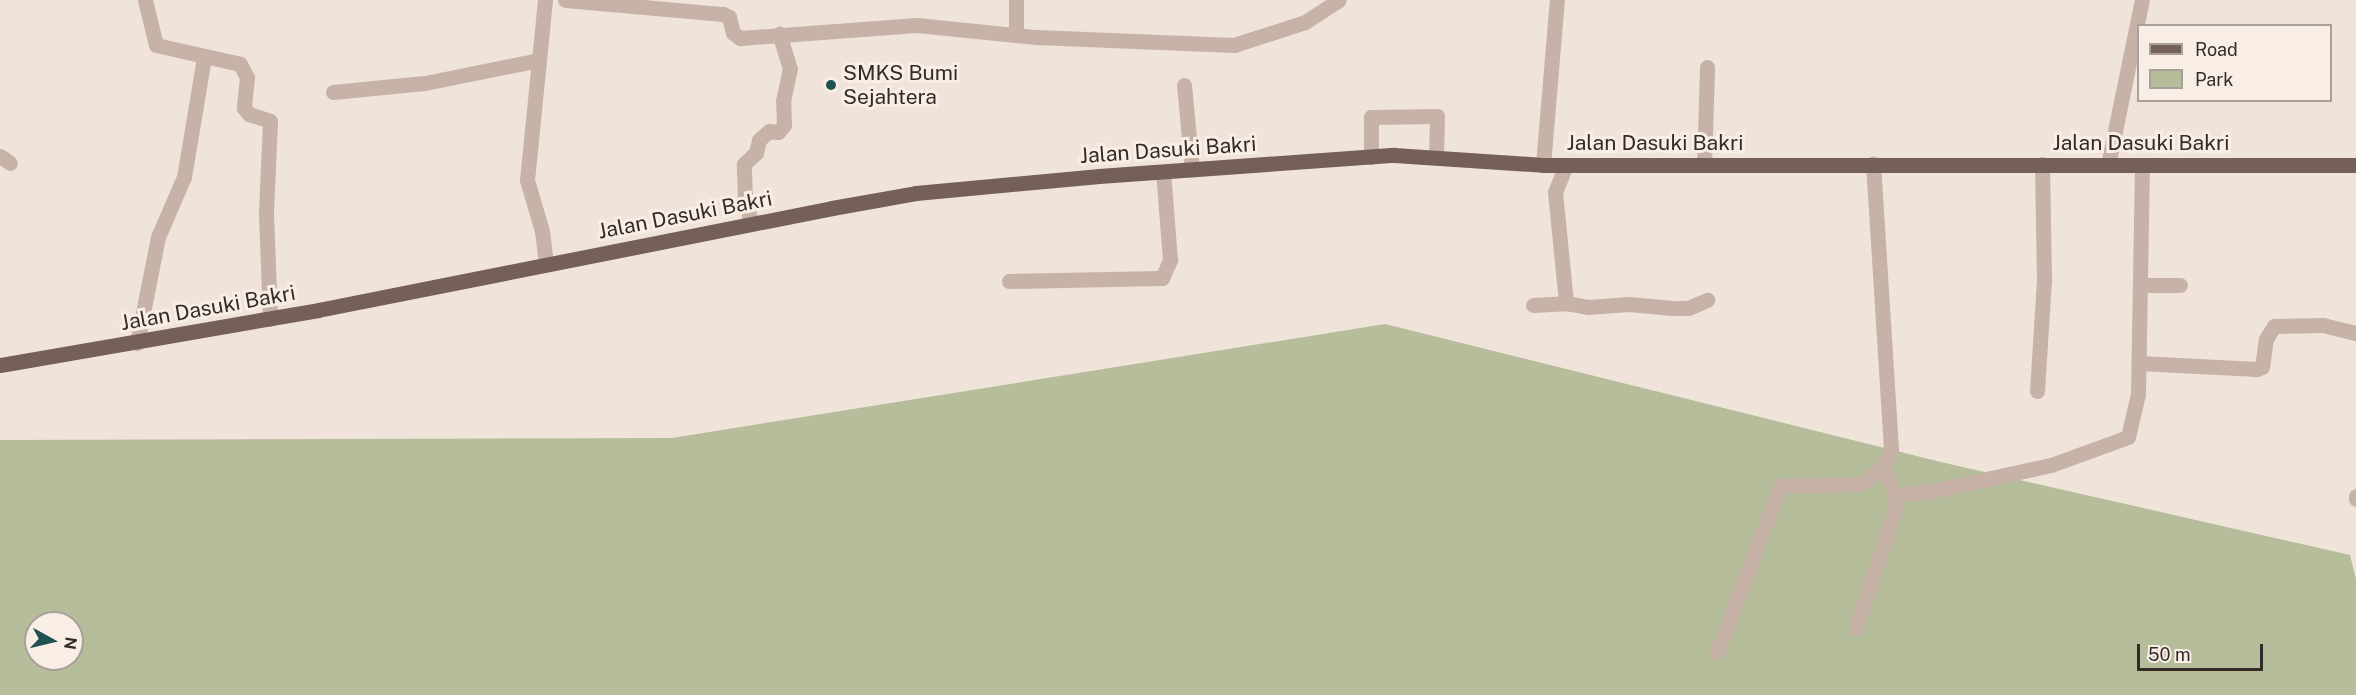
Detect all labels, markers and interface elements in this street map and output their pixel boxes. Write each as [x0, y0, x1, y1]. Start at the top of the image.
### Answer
legend [2137, 24, 2332, 102]
text: Road [2195, 39, 2238, 60]
place label: SMKS Bumi Sejahtera [843, 60, 958, 110]
text: Park [2195, 69, 2233, 90]
marker: SMKS Bumi Sejahtera [824, 78, 838, 92]
street label: Jalan Dasuki Bakri [1567, 130, 1743, 156]
street label: Jalan Dasuki Bakri [2053, 130, 2229, 156]
street label: Jalan Dasuki Bakri [1079, 131, 1257, 169]
street label: Jalan Dasuki Bakri [596, 186, 774, 244]
street label: Jalan Dasuki Bakri [119, 280, 297, 336]
north arrow [24, 611, 84, 671]
scale bar [2140, 632, 2266, 670]
text: N [60, 636, 81, 651]
text: 50 m [2148, 644, 2191, 665]

